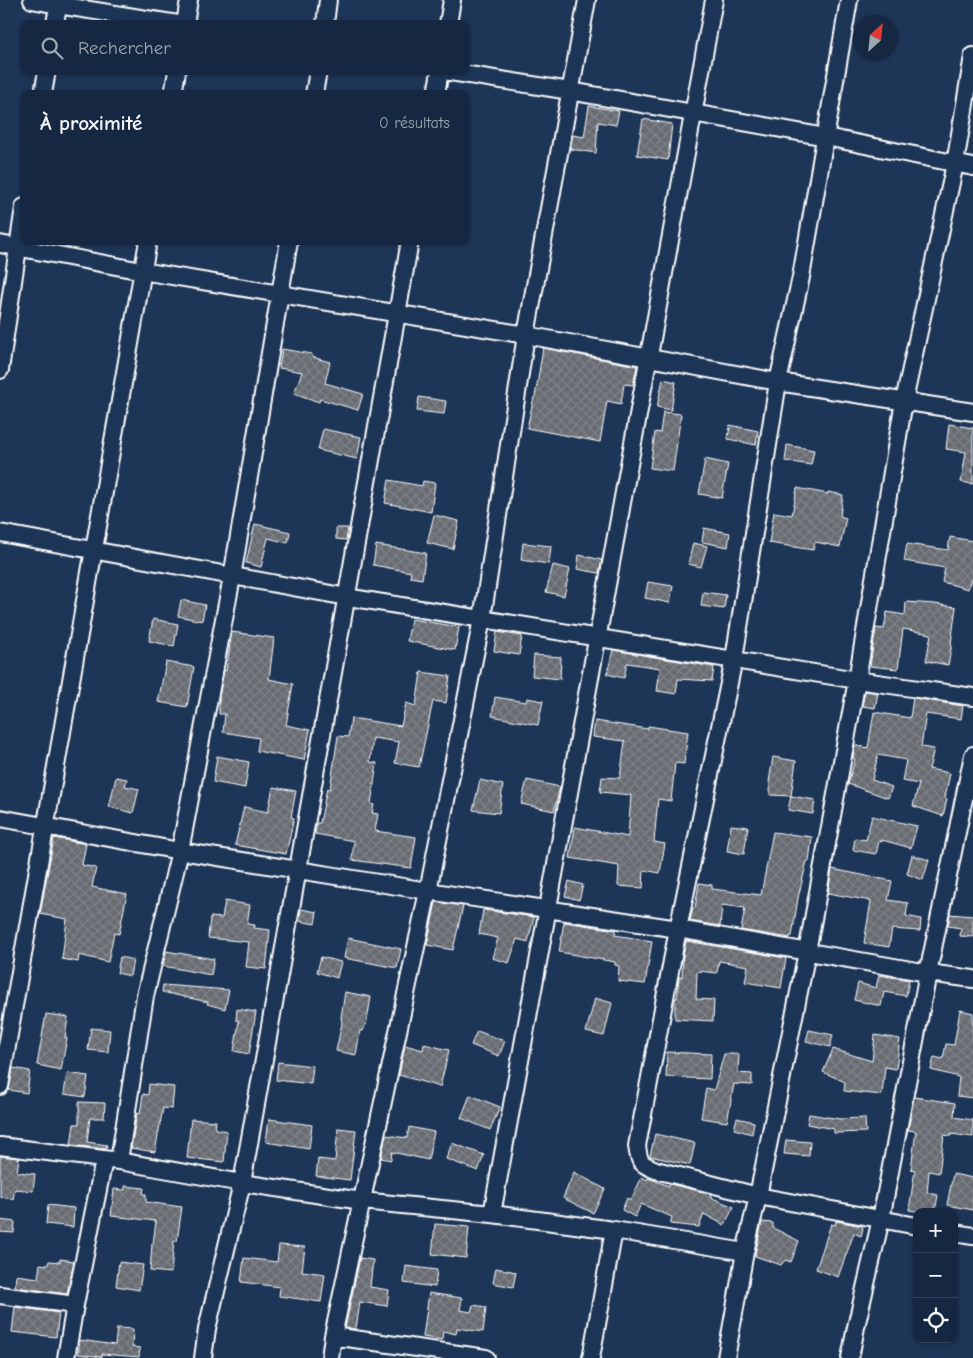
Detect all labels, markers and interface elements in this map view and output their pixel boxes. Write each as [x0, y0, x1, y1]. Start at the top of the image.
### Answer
north arrow [853, 15, 898, 60]
search box [20, 20, 470, 75]
icon: search [38, 34, 66, 62]
text: Rechercher [78, 37, 171, 59]
text: À proximité [40, 111, 142, 135]
text: 0 résultats [379, 114, 450, 132]
map controls [913, 1208, 958, 1343]
button: + [913, 1208, 958, 1253]
button: − [913, 1253, 958, 1298]
button: locate [913, 1298, 958, 1343]

